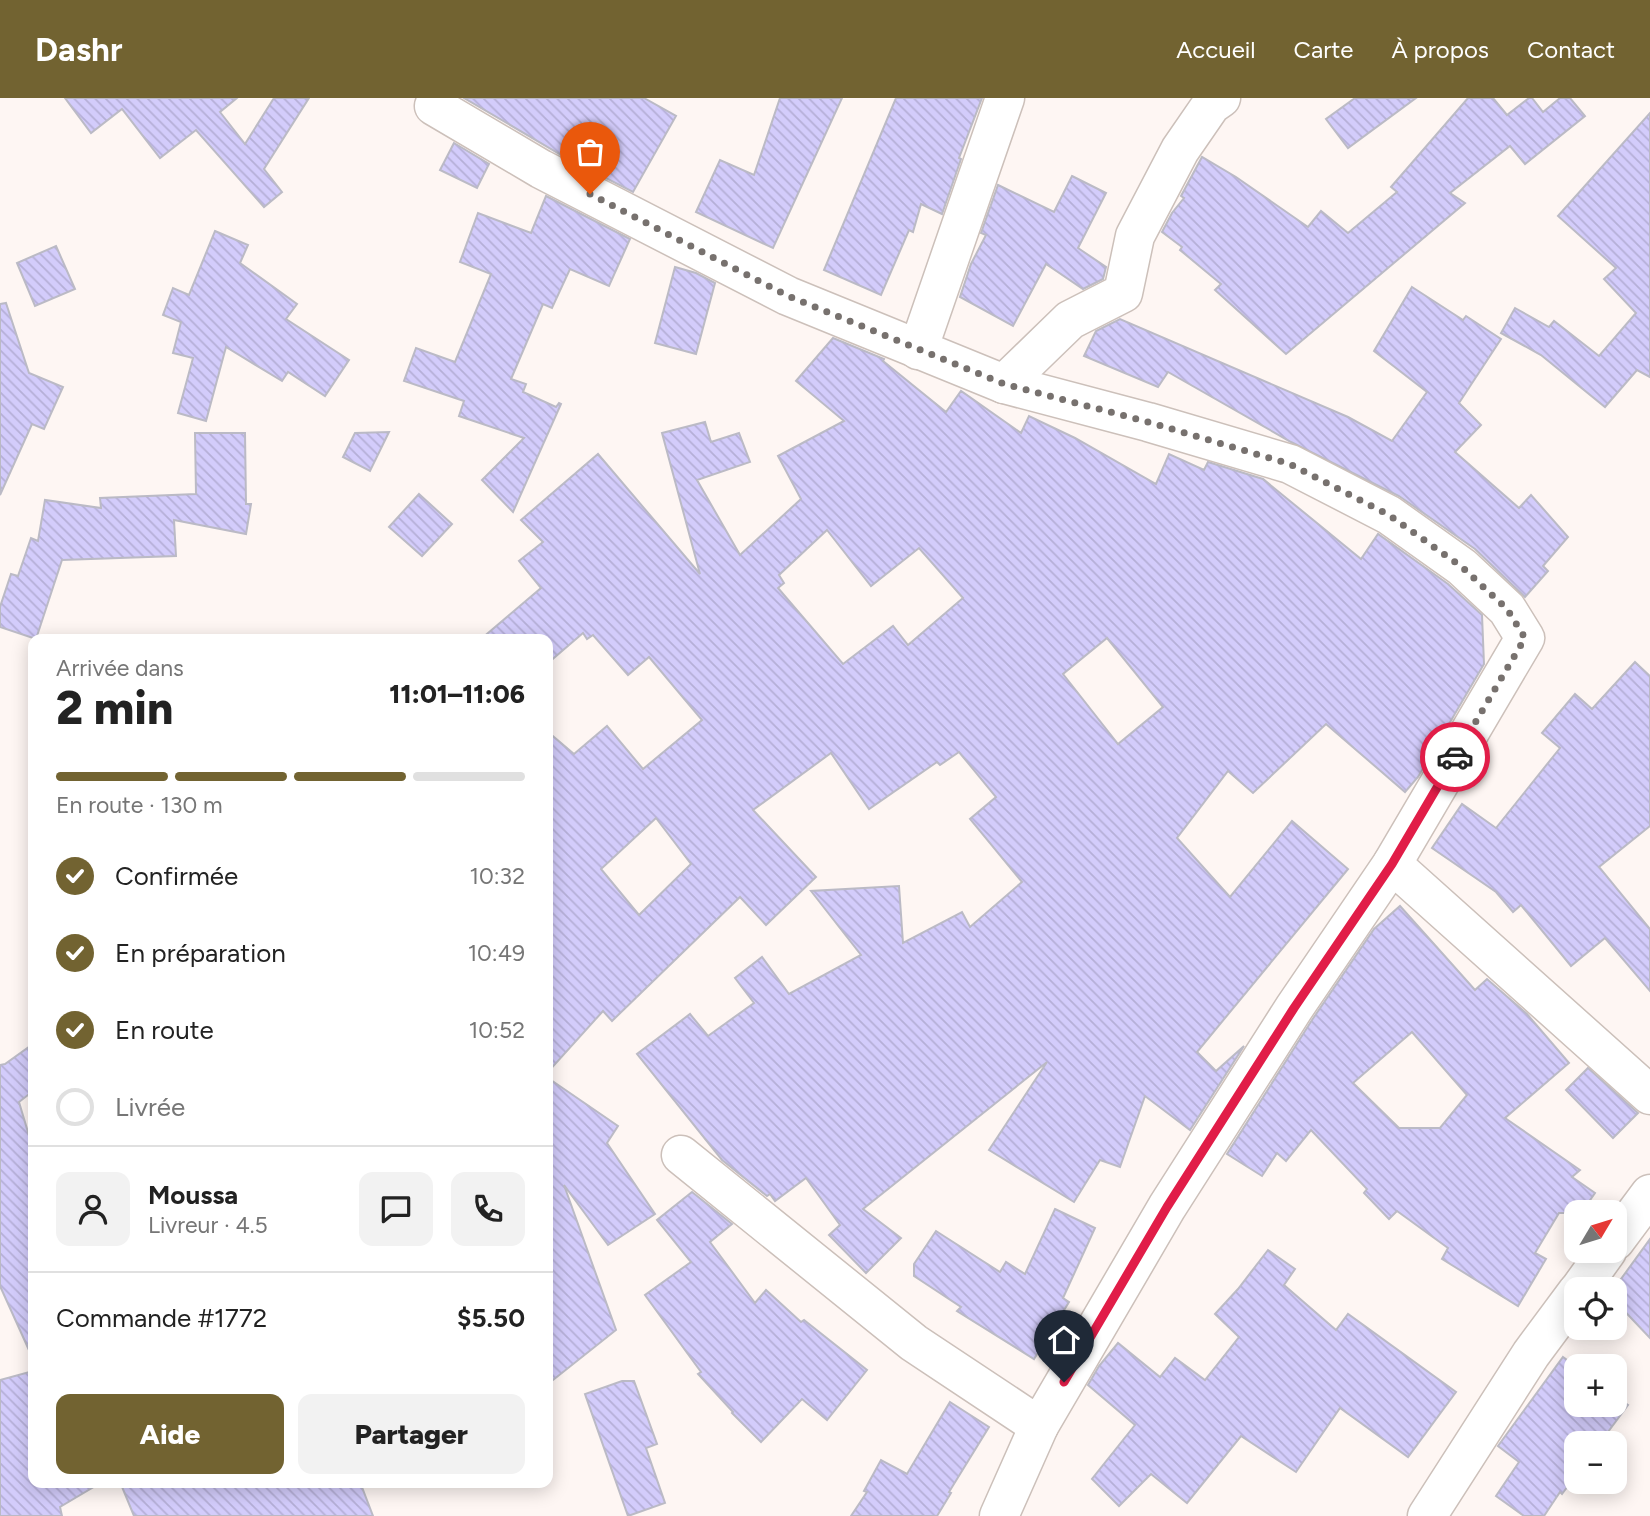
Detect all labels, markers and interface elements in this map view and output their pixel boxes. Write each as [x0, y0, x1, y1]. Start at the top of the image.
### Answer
text: Dashr [35, 30, 122, 69]
text: Accueil [1176, 35, 1256, 64]
text: Carte [1294, 35, 1353, 64]
text: À propos [1391, 35, 1489, 64]
text: Contact [1527, 35, 1615, 64]
pin [560, 122, 620, 194]
icon: bag [571, 133, 609, 171]
text: Arrivée dans [56, 654, 184, 682]
text: 11:01–11:06 [389, 678, 525, 710]
text: 2 min [56, 680, 173, 736]
courier [1420, 722, 1490, 792]
icon: car [1436, 738, 1474, 776]
text: En route · 130 m [56, 791, 223, 819]
icon: check [56, 857, 94, 895]
text: Confirmée [115, 860, 238, 892]
text: 10:32 [470, 862, 525, 890]
icon: check [56, 934, 94, 972]
text: En préparation [115, 937, 286, 969]
text: 10:49 [468, 939, 525, 967]
icon: check [56, 1011, 94, 1049]
text: En route [115, 1014, 214, 1046]
text: 10:52 [469, 1016, 525, 1044]
text: Livrée [115, 1091, 185, 1123]
button: person [56, 1172, 130, 1246]
button: chat [359, 1172, 433, 1246]
button: phone [451, 1172, 525, 1246]
text: Moussa [148, 1179, 238, 1211]
north arrow [1564, 1200, 1628, 1264]
map controls [1564, 1200, 1627, 1494]
text: Livreur · 4.5 [148, 1211, 268, 1239]
button: locate [1564, 1277, 1627, 1340]
text: Commande #1772 [56, 1302, 267, 1334]
text: $5.50 [457, 1302, 525, 1334]
pin [1034, 1310, 1094, 1382]
icon: home [1045, 1321, 1083, 1359]
button: + [1564, 1354, 1627, 1417]
button: Aide [56, 1394, 284, 1474]
button: Partager [298, 1394, 525, 1474]
button: − [1564, 1431, 1627, 1494]

